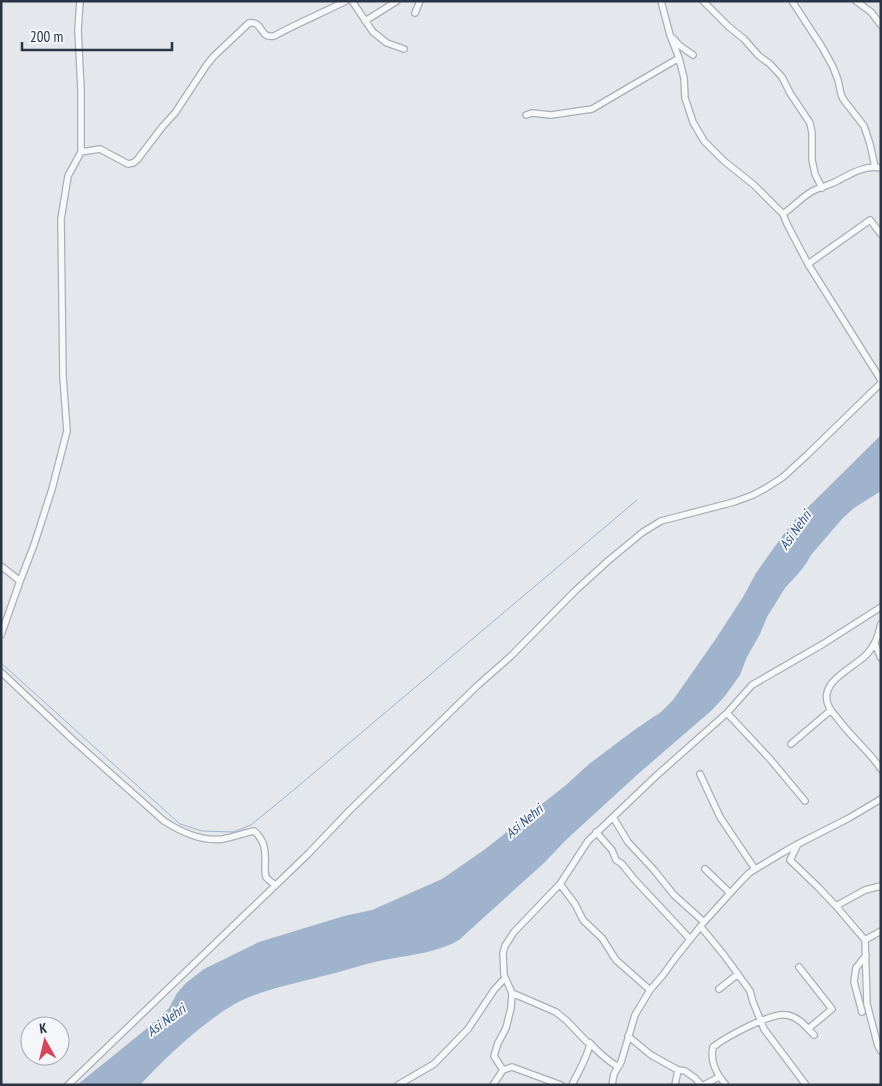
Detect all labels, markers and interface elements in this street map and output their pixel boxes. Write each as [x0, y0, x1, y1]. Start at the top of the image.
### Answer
scale bar [22, 20, 172, 52]
text: 200 m [30, 27, 63, 46]
water label: Asi Nehri [775, 505, 816, 553]
water label: Asi Nehri [501, 799, 548, 842]
water label: Asi Nehri [143, 999, 191, 1040]
north arrow [20, 1016, 70, 1066]
text: K [38, 1019, 49, 1038]

